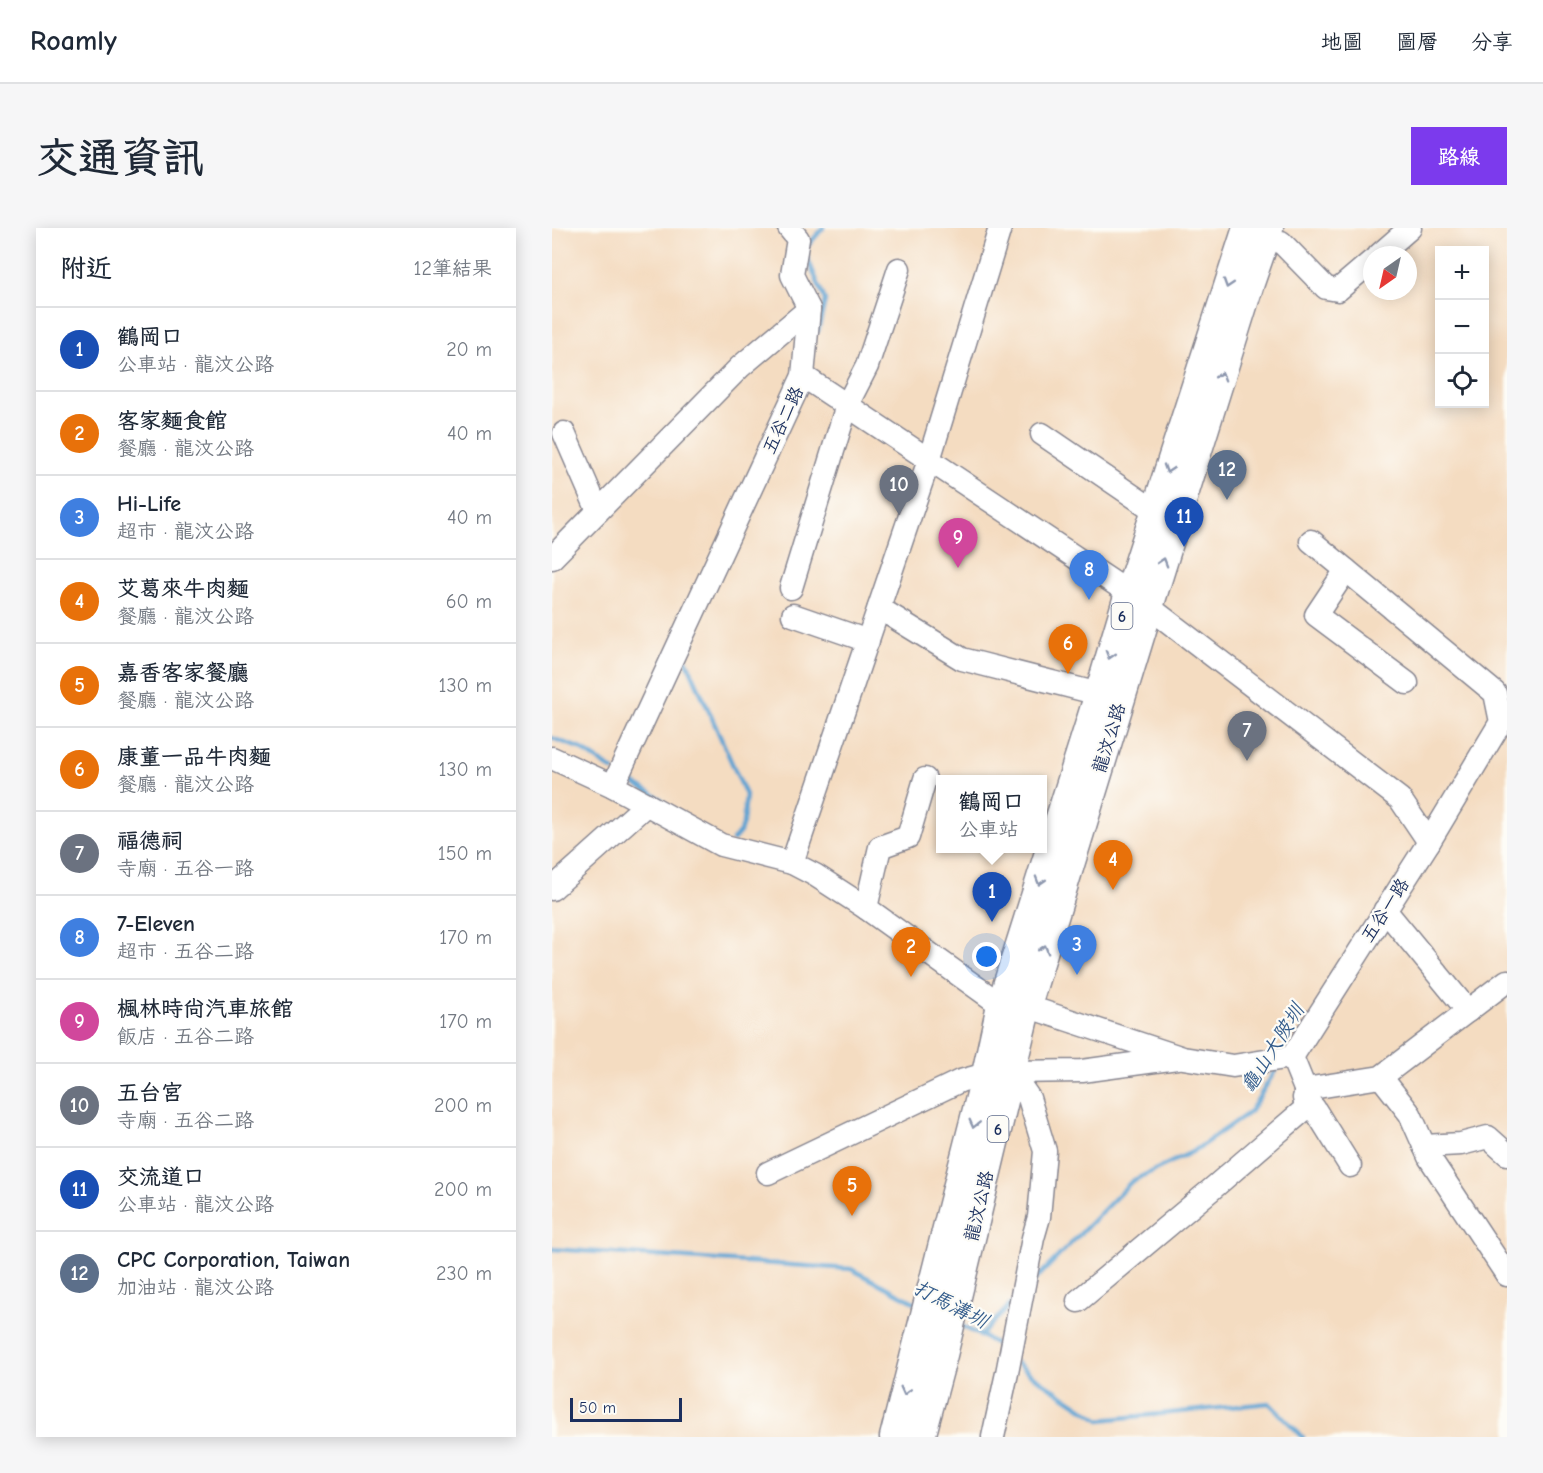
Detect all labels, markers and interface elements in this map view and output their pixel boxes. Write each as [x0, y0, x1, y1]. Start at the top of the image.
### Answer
text: Roamly [30, 25, 117, 57]
text: 地圖 [1321, 30, 1363, 54]
text: 圖層 [1396, 30, 1438, 54]
text: 分享 [1471, 30, 1513, 54]
button: 路線 [1411, 127, 1507, 185]
text: 交通資訊 [36, 134, 204, 183]
north arrow [1363, 246, 1417, 300]
map controls [1435, 246, 1489, 408]
button: + [1435, 246, 1489, 300]
text: 附近 [60, 254, 112, 284]
text: 12筆結果 [414, 257, 492, 280]
one-way arrow [1223, 278, 1236, 289]
button: − [1435, 300, 1489, 354]
text: 鶴岡口 [117, 324, 183, 350]
text: 1 [76, 338, 83, 361]
text: 20 m [446, 338, 492, 361]
text: 公車站 · 龍汶公路 [117, 353, 274, 376]
button: locate [1435, 354, 1489, 408]
one-way arrow [1214, 371, 1226, 382]
street label: 五谷二路 [759, 383, 808, 457]
text: 客家麵食館 [117, 408, 227, 434]
text: 2 [75, 422, 84, 445]
text: 40 m [447, 422, 492, 445]
text: 餐廳 · 龍汶公路 [117, 437, 254, 460]
pin: 12 [1208, 450, 1246, 500]
one-way arrow [1163, 463, 1175, 474]
pin: 10 [880, 466, 918, 515]
text: Hi-Life [117, 491, 181, 517]
pin: 11 [1164, 498, 1204, 547]
text: 3 [75, 506, 84, 529]
text: 40 m [447, 506, 492, 529]
pin: 9 [938, 518, 978, 568]
text: 超市 · 龍汶公路 [117, 520, 254, 543]
pin: 8 [1070, 550, 1108, 600]
one-way arrow [1156, 557, 1168, 568]
text: 艾葛來牛肉麵 [117, 576, 249, 602]
text: 4 [75, 590, 84, 613]
text: 60 m [446, 590, 492, 613]
road number: 6 [1112, 603, 1132, 629]
text: 餐廳 · 龍汶公路 [117, 605, 254, 628]
pin: 6 [1048, 624, 1088, 674]
one-way arrow [1105, 649, 1117, 660]
text: 嘉香客家餐廳 [117, 660, 249, 686]
text: 5 [74, 674, 85, 697]
text: 130 m [439, 674, 492, 697]
text: 餐廳 · 龍汶公路 [117, 689, 254, 712]
street label: 龍汶公路 [1089, 701, 1130, 776]
pin: 7 [1228, 712, 1266, 761]
text: 康董一品牛肉麵 [117, 744, 271, 770]
text: 6 [74, 758, 85, 781]
text: 130 m [439, 758, 492, 781]
text: 餐廳 · 龍汶公路 [117, 773, 254, 796]
popup [936, 775, 1047, 853]
text: 鶴岡口 [958, 789, 1025, 815]
text: 公車站 [958, 818, 1018, 841]
text: 福德祠 [117, 828, 183, 854]
pin: 4 [1094, 840, 1132, 890]
text: 7 [75, 842, 84, 865]
text: 150 m [438, 842, 492, 865]
text: 寺廟 · 五谷一路 [117, 857, 254, 880]
pin: 1 [972, 872, 1012, 922]
street label: 五谷一路 [1357, 874, 1414, 946]
one-way arrow [1035, 876, 1047, 886]
text: 7-Eleven [117, 911, 195, 937]
text: 8 [74, 926, 85, 949]
text: 170 m [439, 926, 492, 949]
pin: 3 [1058, 926, 1096, 975]
pin: 2 [892, 928, 930, 977]
text: 超市 · 五谷二路 [117, 940, 254, 963]
your location [972, 942, 1001, 971]
one-way arrow [1037, 944, 1049, 955]
text: 楓林時尚汽車旅館 [117, 996, 293, 1022]
water label: 龜山大陂圳 [1236, 998, 1310, 1097]
text: 9 [74, 1010, 85, 1033]
text: 170 m [439, 1010, 492, 1033]
text: 飯店 · 五谷二路 [117, 1025, 254, 1048]
text: 五台宮 [117, 1080, 183, 1106]
text: 10 [70, 1094, 89, 1117]
text: 200 m [434, 1094, 492, 1117]
text: 寺廟 · 五谷二路 [117, 1109, 254, 1132]
road number: 6 [988, 1116, 1008, 1142]
one-way arrow [968, 1119, 981, 1129]
text: 交流道口 [117, 1164, 205, 1190]
pin: 5 [832, 1166, 872, 1216]
street label: 龍汶公路 [961, 1169, 998, 1244]
text: 11 [72, 1178, 87, 1201]
text: 200 m [434, 1178, 492, 1201]
text: 公車站 · 龍汶公路 [117, 1193, 274, 1216]
text: CPC Corporation, Taiwan [117, 1247, 350, 1273]
text: 12 [71, 1262, 88, 1285]
text: 230 m [436, 1262, 492, 1285]
text: 加油站 · 龍汶公路 [117, 1276, 274, 1299]
water label: 打馬溝圳 [910, 1276, 993, 1334]
one-way arrow [900, 1385, 913, 1395]
scale bar [570, 1395, 682, 1422]
text: 50 m [579, 1399, 616, 1417]

